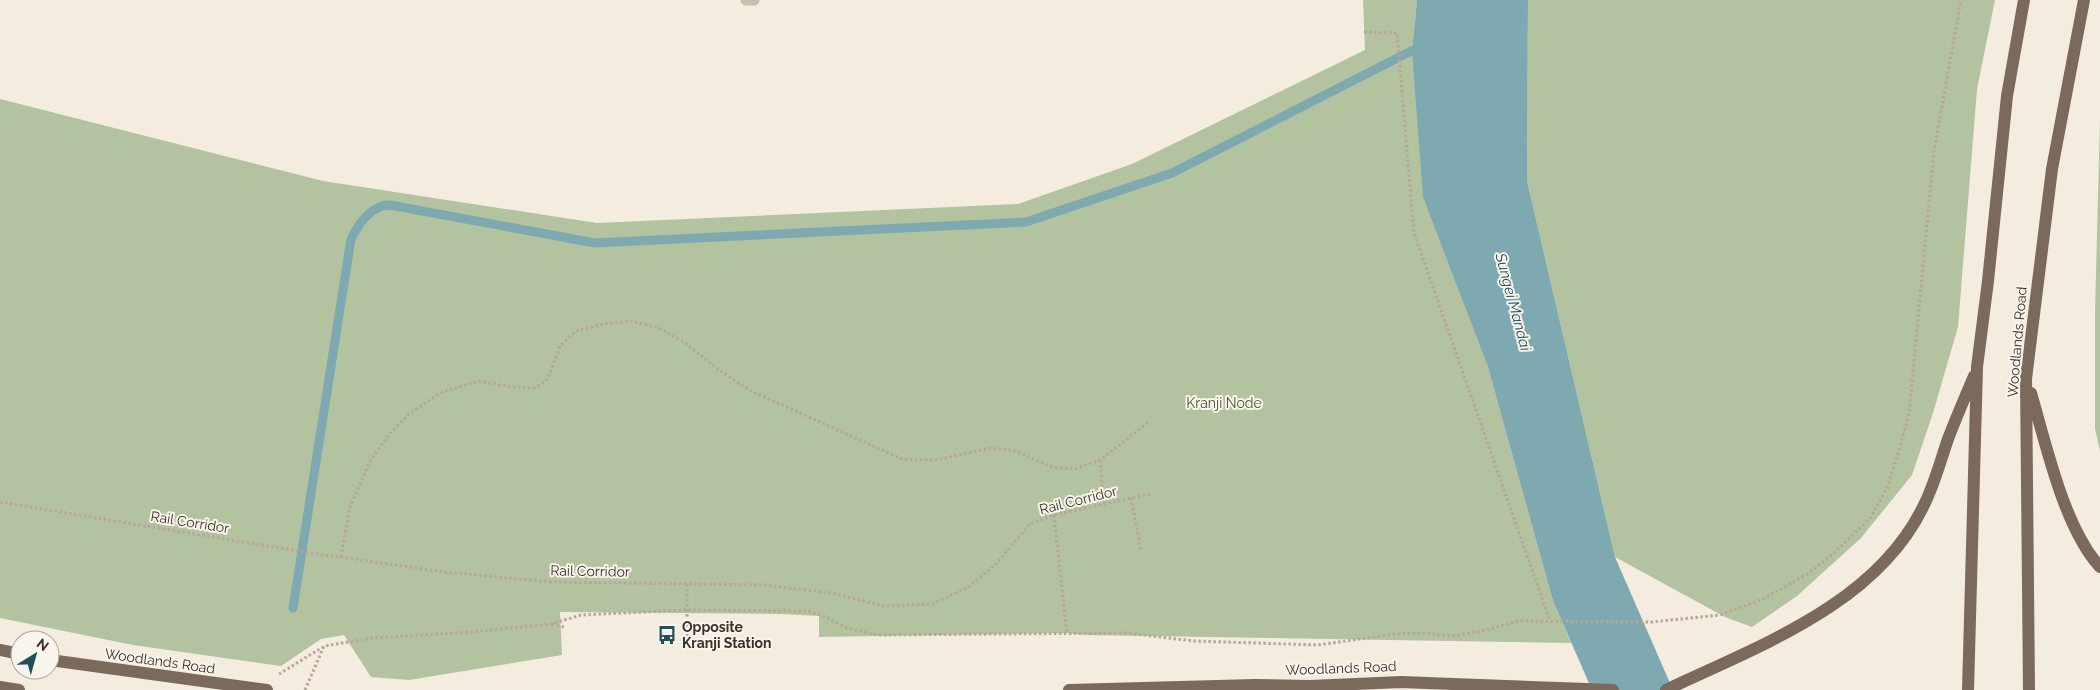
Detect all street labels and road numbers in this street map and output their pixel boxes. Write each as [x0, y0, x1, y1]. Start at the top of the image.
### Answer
street label: Woodlands Road [2004, 286, 2030, 398]
street label: Rail Corridor [1038, 483, 1119, 517]
street label: Rail Corridor [150, 508, 231, 536]
street label: Rail Corridor [550, 562, 630, 580]
street label: Woodlands Road [104, 645, 216, 677]
street label: Woodlands Road [1285, 658, 1397, 678]

